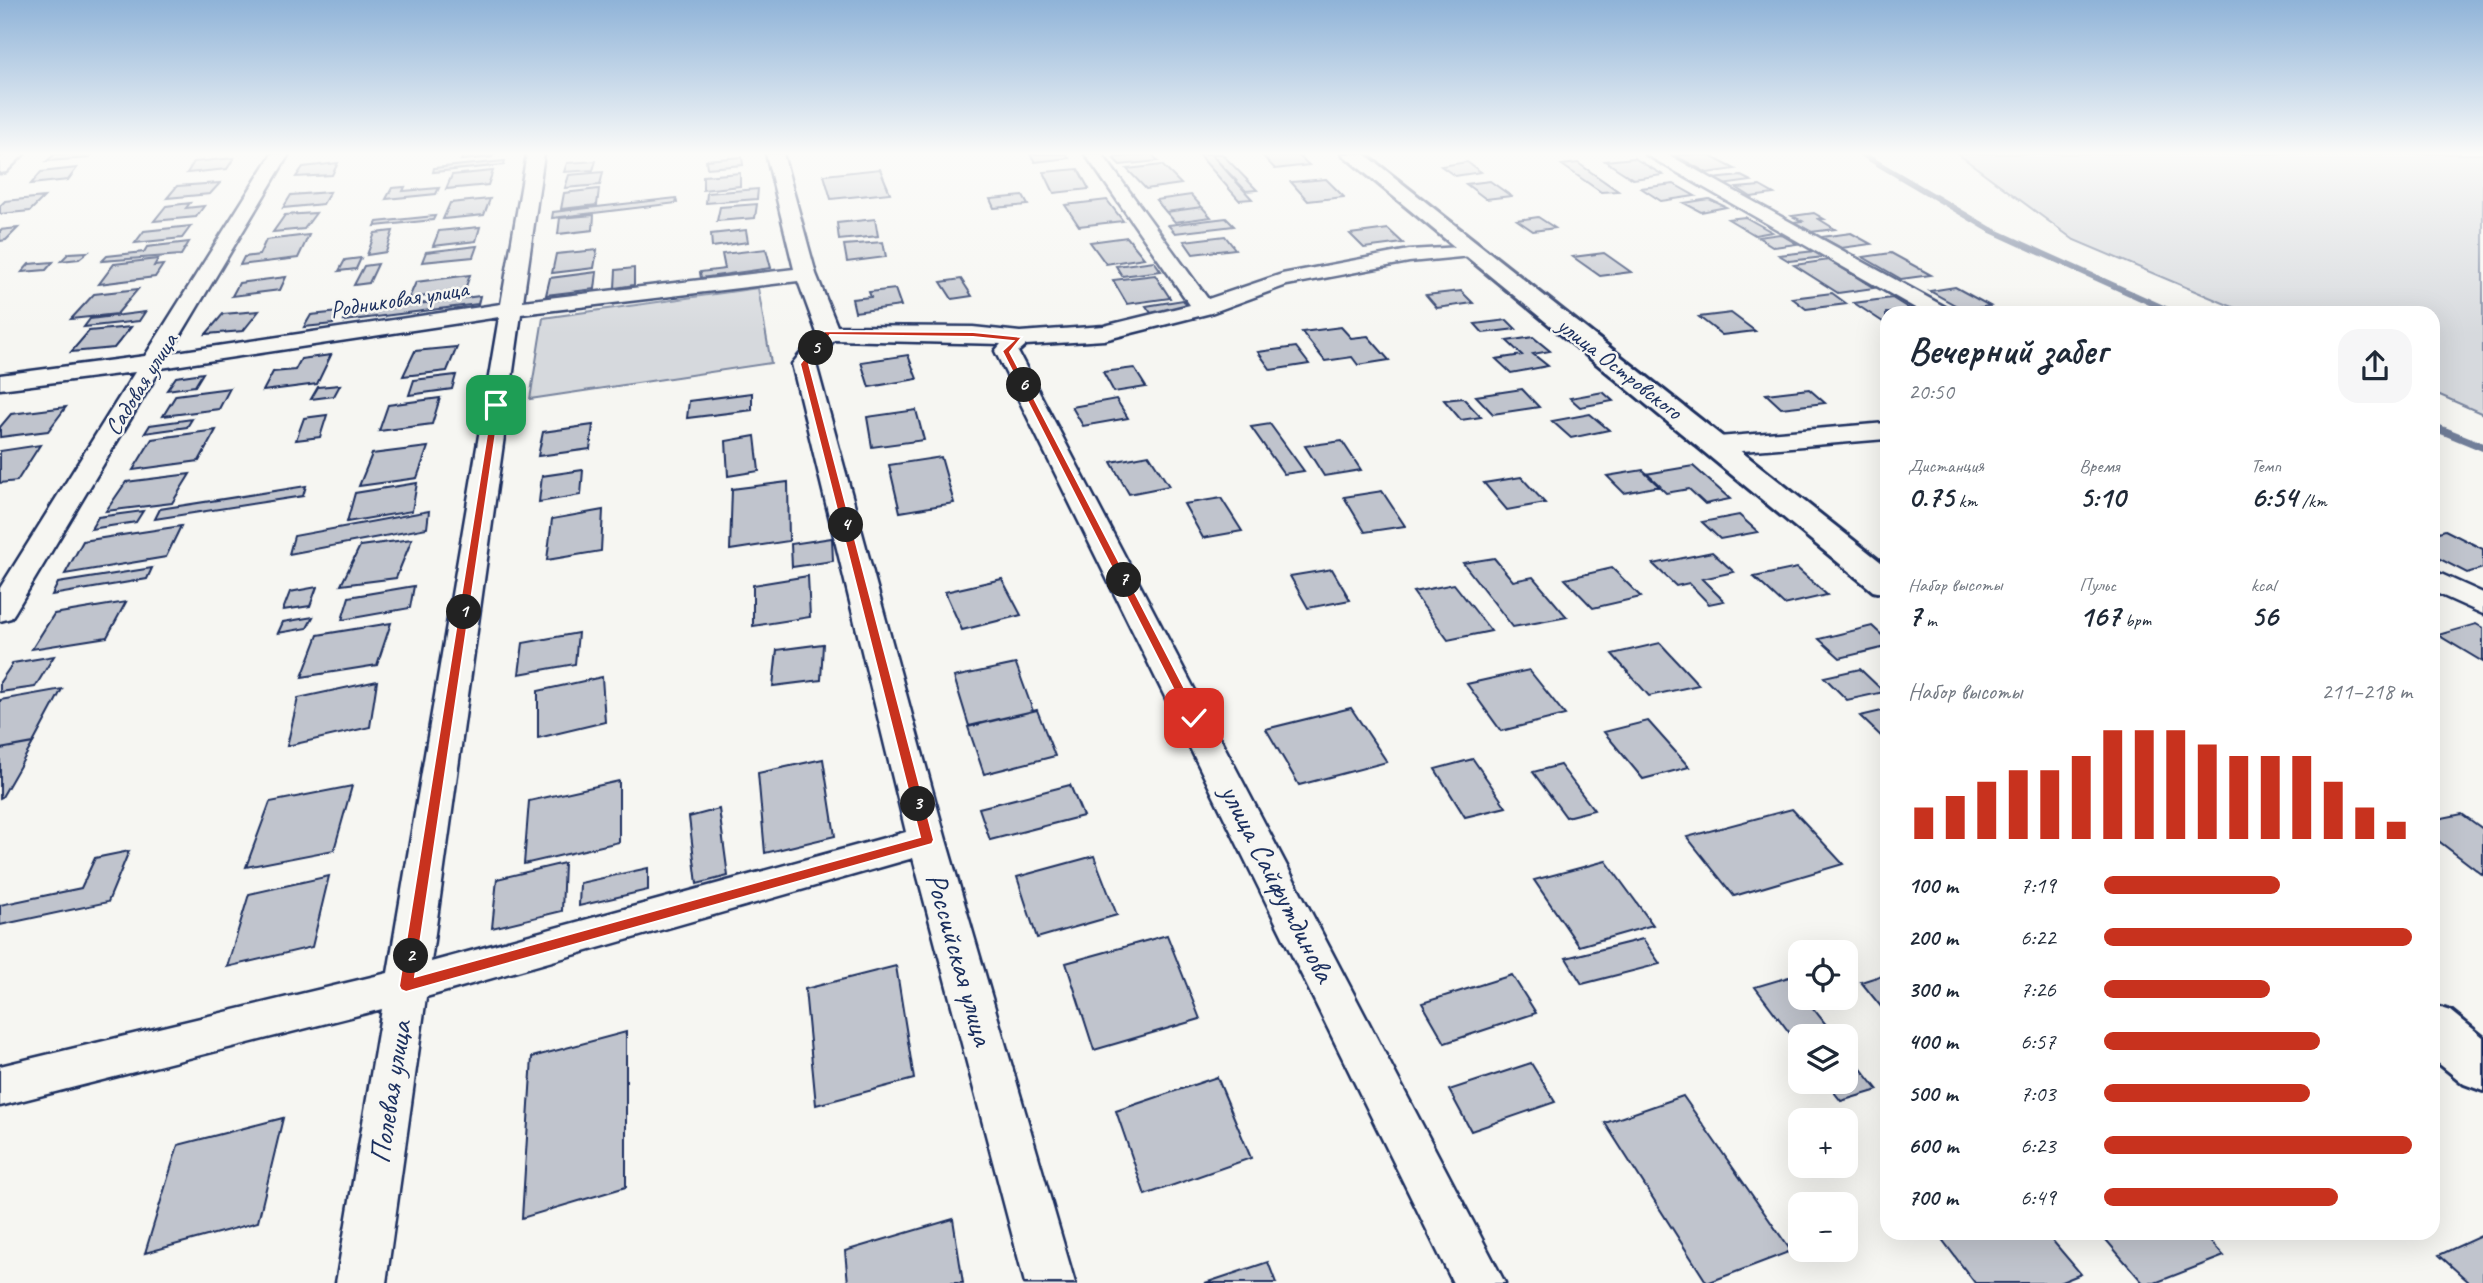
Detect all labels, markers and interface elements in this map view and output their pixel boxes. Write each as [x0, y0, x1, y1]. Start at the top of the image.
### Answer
street label: Родниковая улица [328, 273, 471, 325]
street label: улица Островского [1550, 309, 1690, 427]
street label: Садовая улица [98, 326, 185, 441]
text: Вечерний забег [1908, 327, 2107, 374]
button: share [2338, 329, 2412, 403]
pin: 5 [798, 330, 834, 366]
text: 5 [811, 335, 820, 359]
pin: 6 [1006, 368, 1042, 402]
text: 6 [1019, 372, 1028, 396]
pin [466, 375, 526, 435]
text: 20:50 [1908, 377, 1954, 406]
icon: arrive [477, 386, 515, 424]
text: Дистанция [1908, 454, 1984, 478]
text: Время [2079, 454, 2119, 478]
text: Темп [2251, 454, 2281, 478]
text: 0.75 [1908, 478, 1954, 516]
text: 5:10 [2079, 478, 2125, 516]
text: 6:54 [2251, 478, 2297, 516]
text: km [1954, 489, 1977, 513]
text: /km [2297, 489, 2327, 513]
pin: 4 [828, 508, 864, 542]
text: 4 [841, 512, 850, 536]
pin: 7 [1106, 562, 1142, 598]
text: 7 [1119, 567, 1128, 591]
text: Набор высоты [1908, 573, 2002, 597]
text: Пульс [2079, 573, 2116, 597]
text: kcal [2251, 573, 2276, 597]
pin: 1 [447, 594, 482, 630]
text: 7 [1908, 597, 1921, 635]
text: 167 [2079, 597, 2120, 635]
text: 56 [2251, 597, 2278, 635]
text: 1 [459, 599, 468, 623]
text: m [1921, 608, 1937, 632]
text: bpm [2120, 608, 2151, 632]
text: Набор высоты [1908, 677, 2022, 706]
text: 211–218 m [2321, 677, 2412, 706]
pin [1164, 688, 1224, 748]
icon: check [1175, 699, 1213, 737]
street label: улица Сайфутдинова [1211, 776, 1345, 990]
pin: 3 [900, 786, 936, 822]
text: 3 [913, 791, 922, 815]
street label: Российская улица [917, 868, 1003, 1052]
text: 100 m [1908, 871, 1958, 900]
text: 7:19 [2020, 871, 2056, 900]
text: 200 m [1908, 923, 1958, 952]
text: 6:22 [2020, 923, 2056, 952]
pin: 2 [394, 939, 428, 974]
map controls [1788, 940, 1858, 1262]
button: locate [1788, 940, 1858, 1010]
text: 2 [406, 943, 415, 967]
text: 300 m [1908, 975, 1958, 1004]
text: 7:26 [2020, 975, 2056, 1004]
street label: Полевая улица [360, 1016, 420, 1166]
button: layers [1788, 1024, 1858, 1094]
text: 400 m [1908, 1027, 1958, 1056]
text: 6:57 [2020, 1027, 2056, 1056]
text: 500 m [1908, 1079, 1957, 1108]
text: 7:03 [2020, 1079, 2056, 1108]
button: + [1788, 1108, 1858, 1178]
text: 600 m [1908, 1131, 1958, 1160]
text: 6:23 [2020, 1131, 2056, 1160]
text: 700 m [1908, 1183, 1958, 1212]
text: 6:49 [2020, 1183, 2056, 1212]
button: − [1788, 1192, 1858, 1262]

